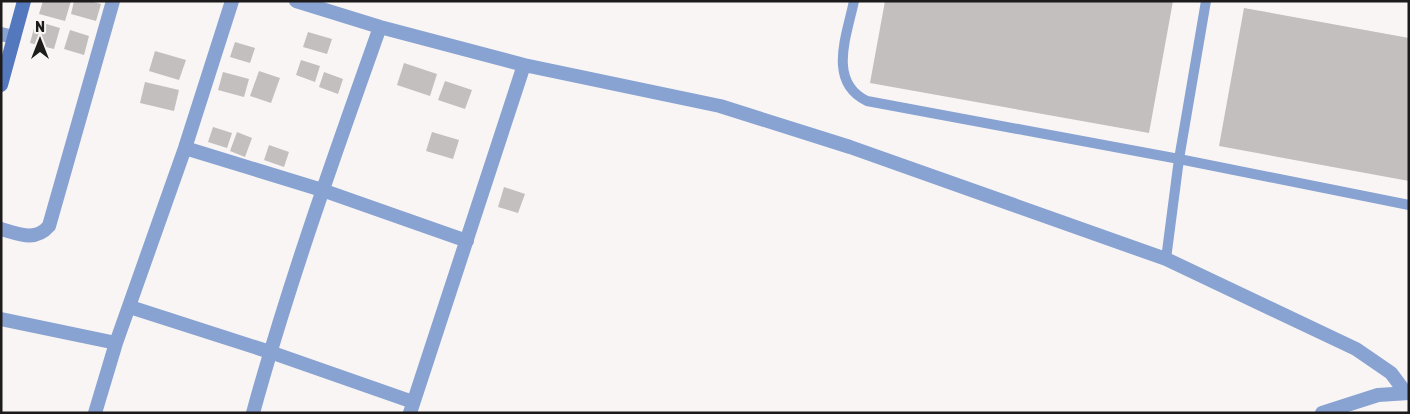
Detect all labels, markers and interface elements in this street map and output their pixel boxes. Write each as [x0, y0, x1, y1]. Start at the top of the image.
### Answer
north arrow [15, 15, 65, 65]
text: N [35, 19, 45, 36]

